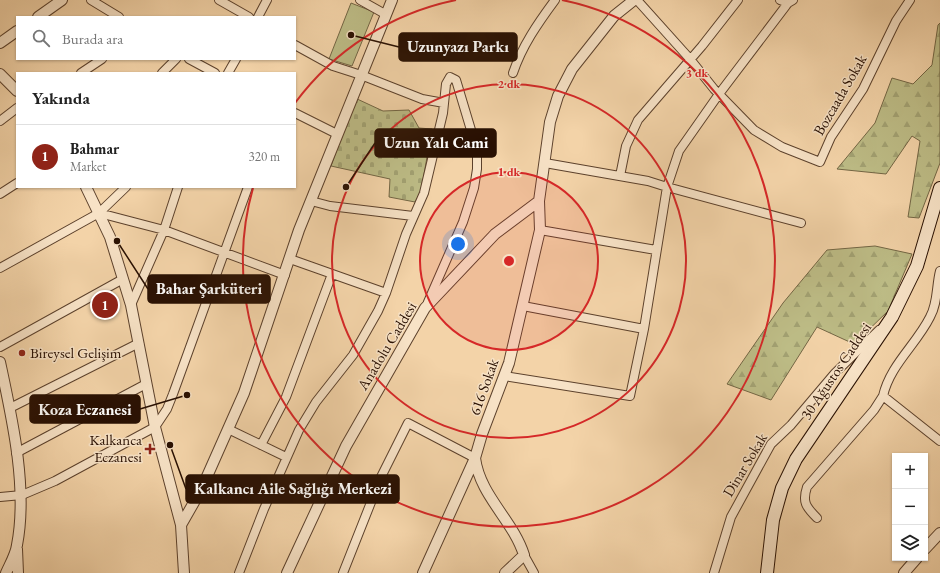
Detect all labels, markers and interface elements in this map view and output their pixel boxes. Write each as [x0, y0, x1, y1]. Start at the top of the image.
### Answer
search box [16, 16, 296, 60]
icon: search [30, 27, 52, 49]
text: Burada ara [62, 29, 123, 48]
callout: Uzunyazı Parkı [399, 33, 517, 61]
text: Uzunyazı Parkı [407, 36, 509, 57]
street label: Bozcaada Sokak [809, 50, 871, 139]
text: 3 dk [686, 65, 709, 81]
text: 2 dk [498, 76, 521, 92]
text: Yakında [32, 87, 90, 109]
callout: Uzun Yalı Cami [375, 129, 496, 157]
text: Uzun Yalı Cami [383, 132, 489, 153]
text: Bahmar [70, 139, 119, 158]
text: 1 [42, 148, 48, 165]
text: 320 m [249, 148, 280, 165]
text: Market [70, 158, 106, 175]
text: 1 dk [498, 164, 521, 180]
your location [448, 234, 468, 254]
centre of rings [502, 254, 516, 268]
callout: Bahar Şarküteri [148, 275, 270, 303]
text: Bahar Şarküteri [156, 278, 262, 299]
pin: 1 [92, 290, 118, 320]
street label: Anadolu Caddesi [352, 298, 421, 394]
street label: 30 Ağustos Caddesi [796, 318, 875, 423]
place label: Bireysel Gelişim [30, 343, 122, 362]
marker: Bireysel Gelişim [17, 348, 27, 358]
street label: 616 Sokak [465, 355, 503, 418]
callout: Koza Eczanesi [30, 395, 140, 423]
text: Koza Eczanesi [38, 399, 132, 420]
street label: Dinar Sokak [718, 429, 772, 500]
place label: Kalkanca Eczanesi [89, 430, 142, 466]
marker: Kalkanca Eczanesi [145, 444, 155, 454]
map controls [892, 453, 928, 561]
button: + [892, 453, 928, 489]
callout: Kalkancı Aile Sağlığı Merkezi [186, 475, 399, 503]
text: Kalkancı Aile Sağlığı Merkezi [194, 478, 392, 499]
button: − [892, 489, 928, 525]
button: layers [892, 525, 928, 561]

